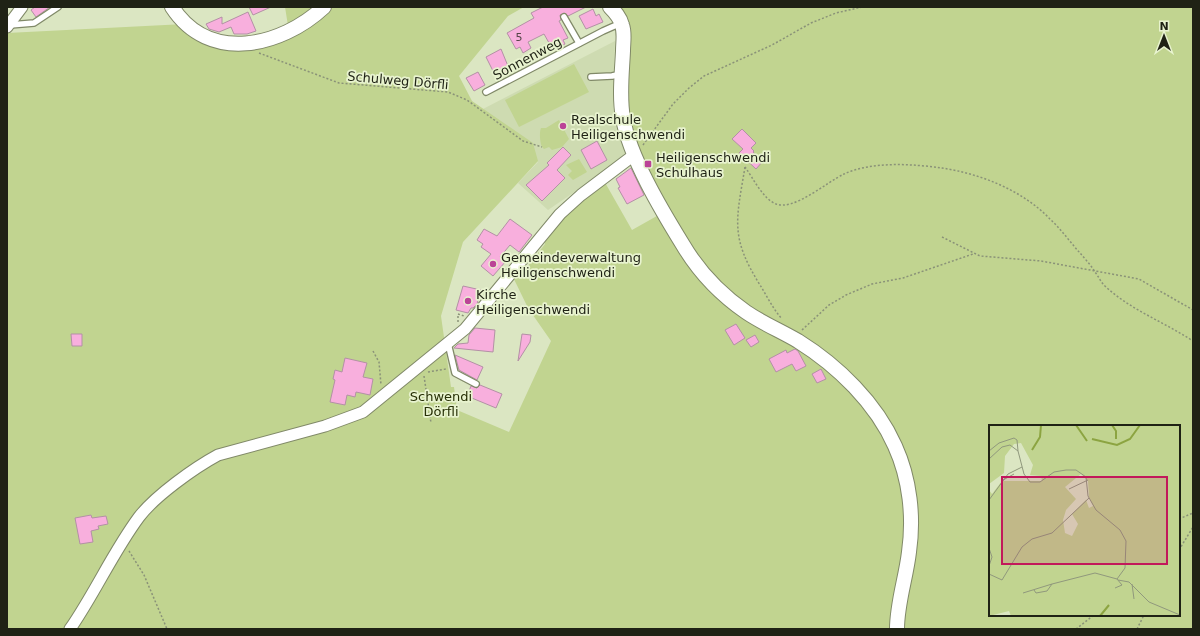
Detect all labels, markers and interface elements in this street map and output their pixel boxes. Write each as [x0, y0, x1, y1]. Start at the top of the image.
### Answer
north arrow [1144, 16, 1184, 56]
text: N [1159, 20, 1169, 33]
house number: 5 [516, 31, 523, 44]
street label: Sonnenweg [490, 34, 564, 83]
street label: Schulweg Dörfli [347, 69, 449, 92]
place label: Realschule Heiligenschwendi [571, 112, 685, 142]
marker: Realschule Heiligenschwendi [558, 121, 568, 131]
place label: Heiligenschwendi Schulhaus [656, 150, 770, 180]
marker: Heiligenschwendi Schulhaus [643, 159, 653, 169]
place label: Gemeindeverwaltung Heiligenschwendi [501, 250, 641, 280]
marker: Gemeindeverwaltung Heiligenschwendi [488, 259, 498, 269]
place label: Kirche Heiligenschwendi [476, 287, 590, 317]
marker: Kirche Heiligenschwendi [463, 296, 473, 306]
park label: Schwendi Dörfli [410, 389, 472, 419]
inset map [989, 425, 1180, 616]

